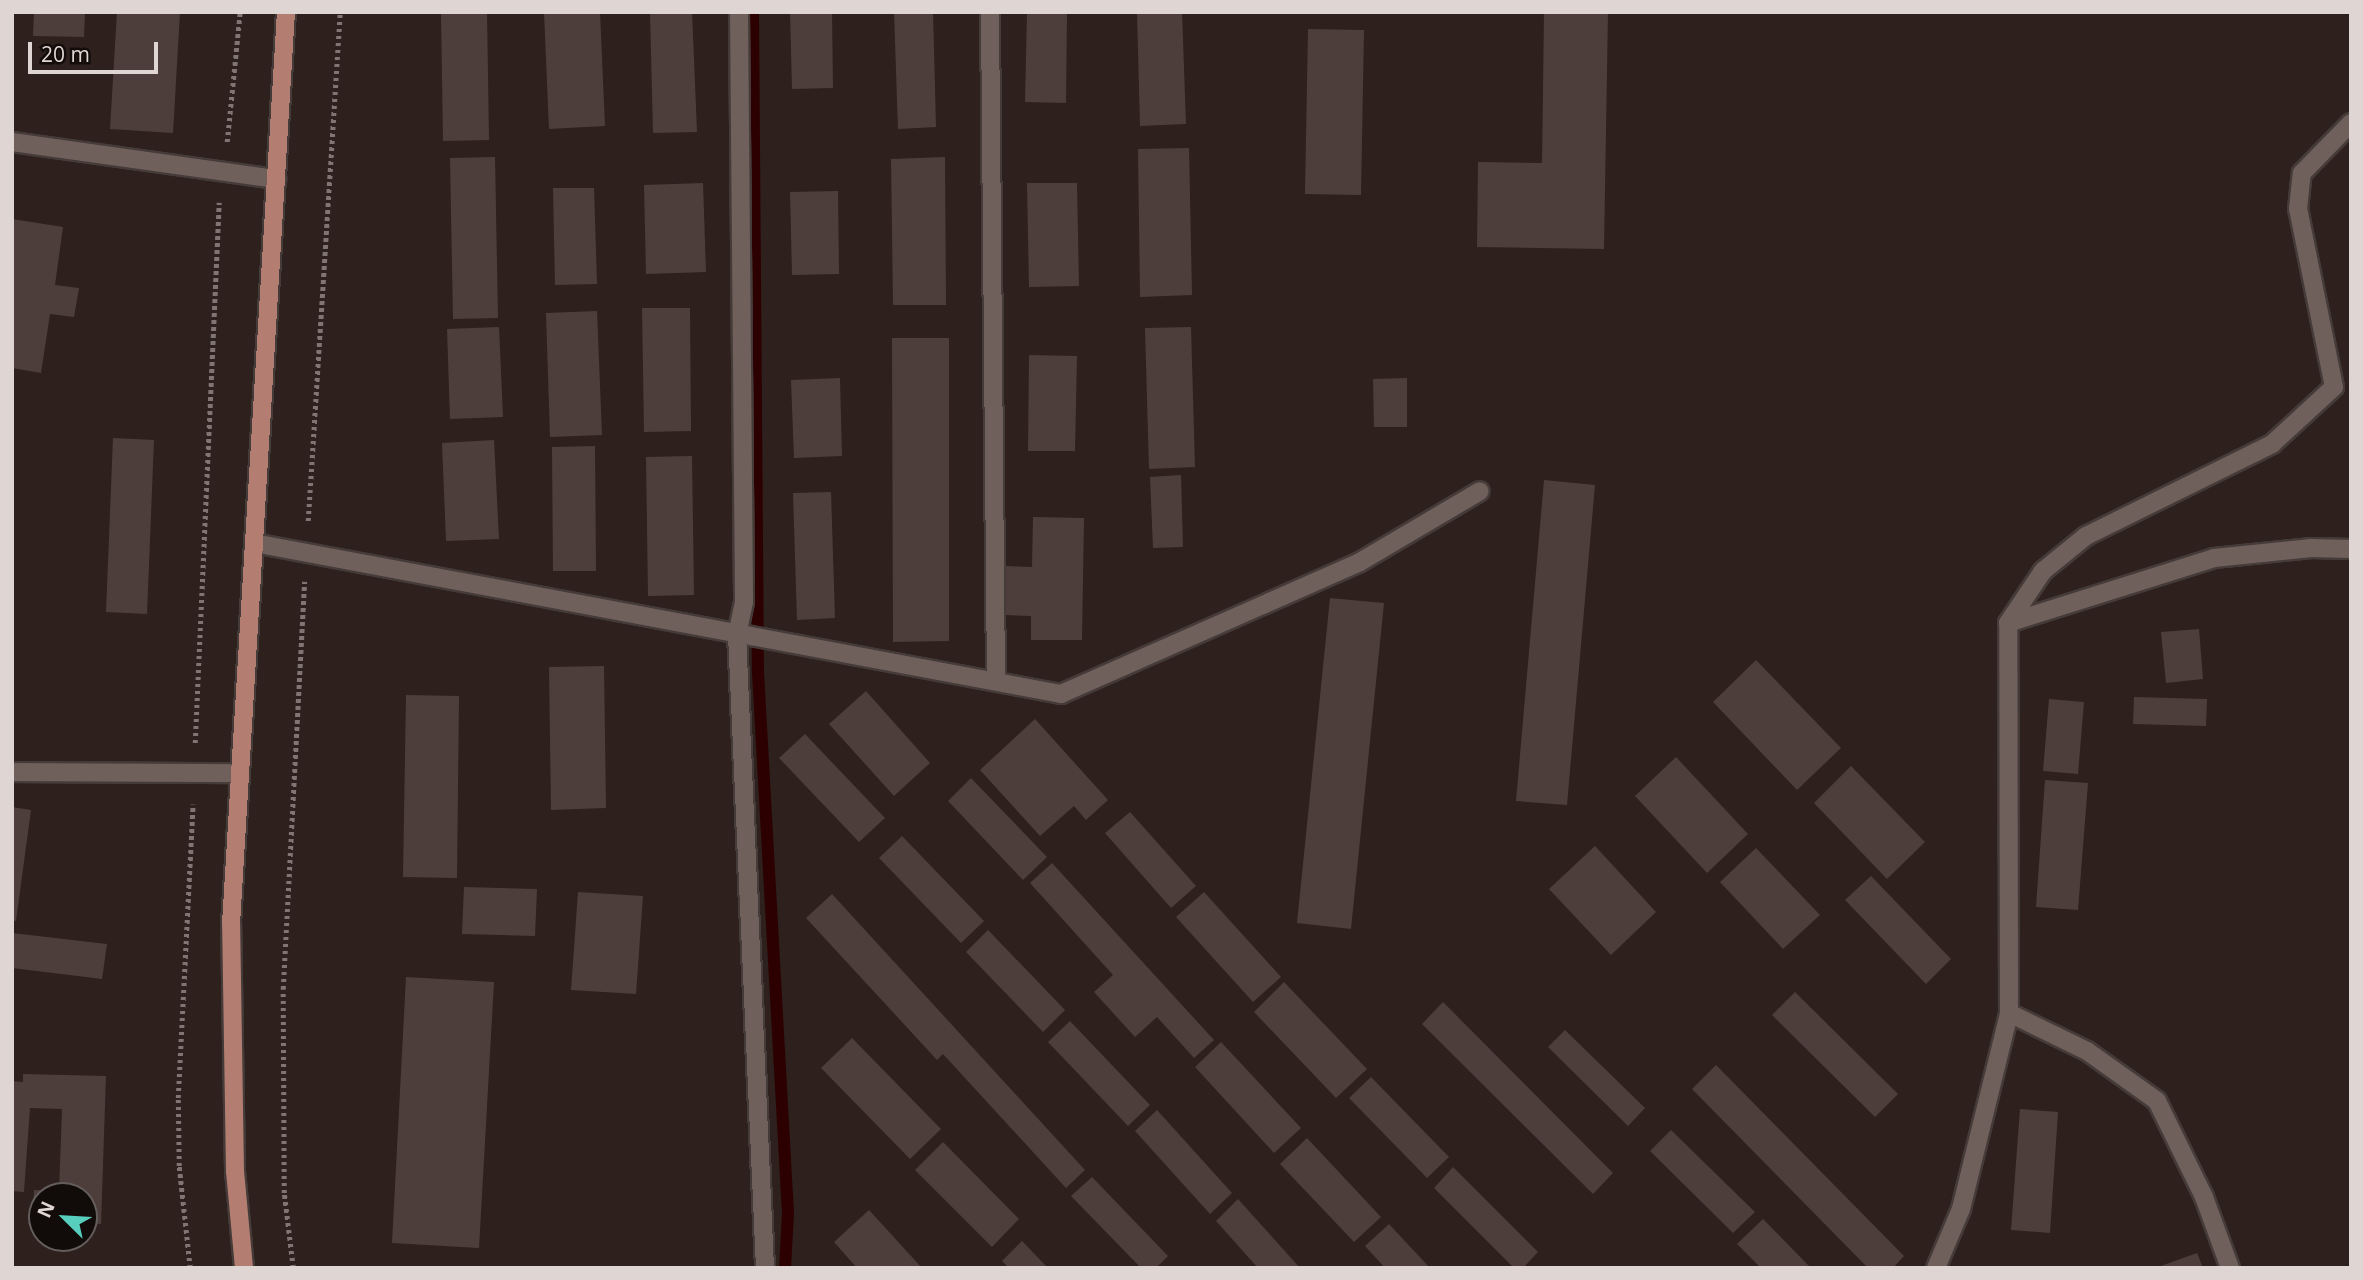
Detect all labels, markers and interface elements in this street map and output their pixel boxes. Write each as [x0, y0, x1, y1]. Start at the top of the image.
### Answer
scale bar [32, 28, 161, 72]
text: 20 m [41, 40, 90, 68]
north arrow [28, 1182, 98, 1252]
text: N [31, 1197, 61, 1222]

